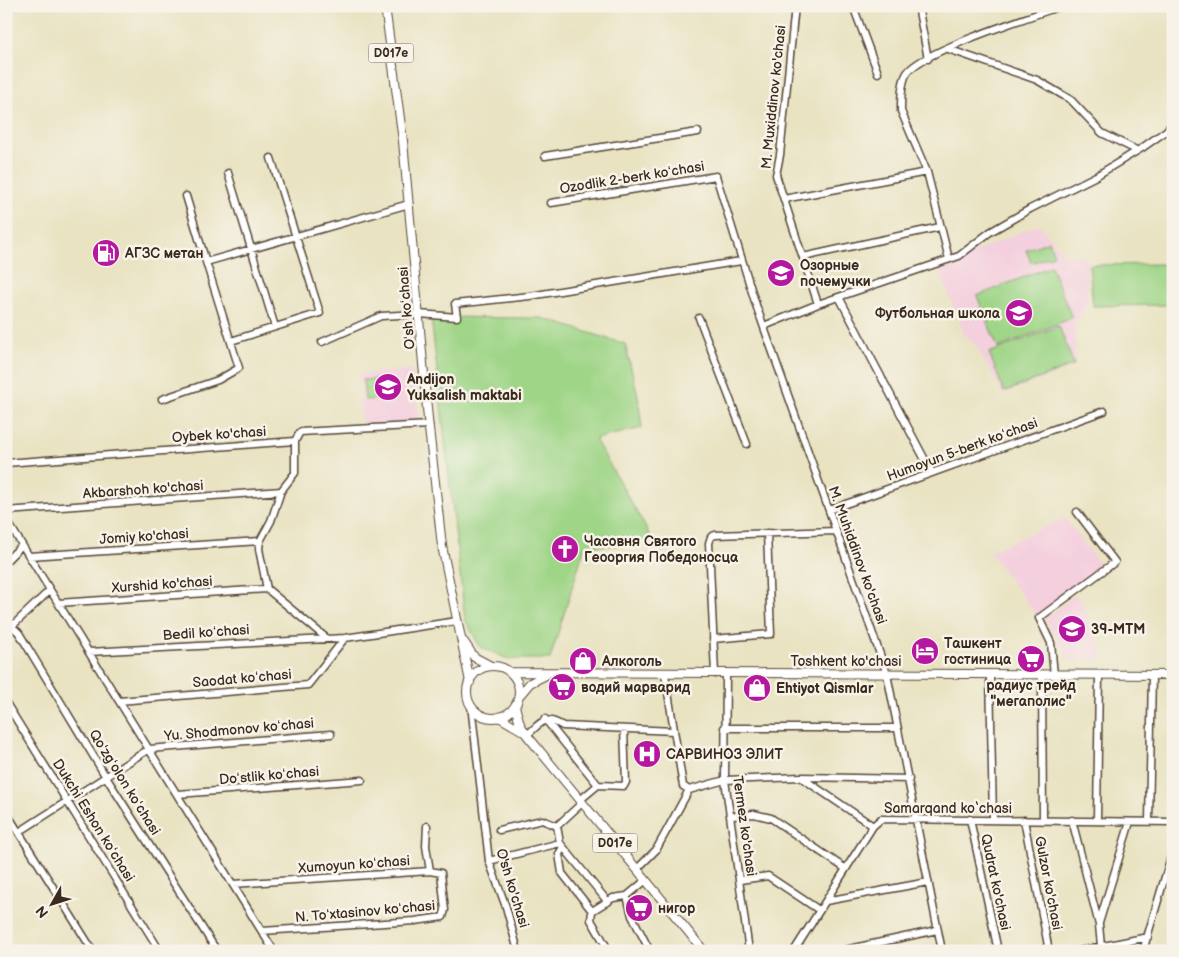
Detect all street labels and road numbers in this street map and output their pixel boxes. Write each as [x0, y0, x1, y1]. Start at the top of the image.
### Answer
street label: M. Muxiddinov ko'chasi [757, 24, 790, 170]
road number: D017e [368, 44, 414, 62]
street label: Ozodlik 2-berk koʻchasi [559, 158, 706, 197]
street label: Oʻsh koʻchasi [394, 266, 419, 350]
street label: Humoyun 5-berk koʻchasi [884, 414, 1040, 485]
street label: Oybek ko'chasi [171, 423, 267, 446]
street label: Akbarshoh ko'chasi [82, 477, 204, 502]
street label: M. Muhiddinov ko'chasi [825, 484, 890, 627]
street label: Jomiy ko'chasi [99, 525, 189, 548]
street label: Xurshid ko'chasi [110, 572, 213, 597]
street label: Bedil koʻchasi [162, 621, 250, 644]
street label: Toshkent ko'chasi [790, 653, 902, 670]
street label: Saodat koʻchasi [192, 666, 292, 691]
street label: Yu. Shodmonov koʻchasi [162, 714, 315, 745]
street label: Qoʻzgʻolon koʻchasi [85, 726, 164, 838]
street label: Dukchi Eshon koʻchasi [49, 756, 138, 885]
street label: Doʻstlik koʻchasi [218, 763, 320, 788]
street label: Termez ko'chasi [729, 775, 760, 877]
street label: Samarqand ko‘chasi [884, 800, 1012, 817]
street label: Qudrat ko'chasi [977, 832, 1014, 932]
road number: D017e [592, 834, 638, 852]
street label: Gulzor ko'chasi [1031, 835, 1066, 932]
street label: O'sh ko'chasi [492, 846, 533, 930]
street label: Xumoyun koʻchasi [297, 852, 410, 877]
street label: N. Toʻxtasinov koʻchasi [294, 897, 436, 926]

